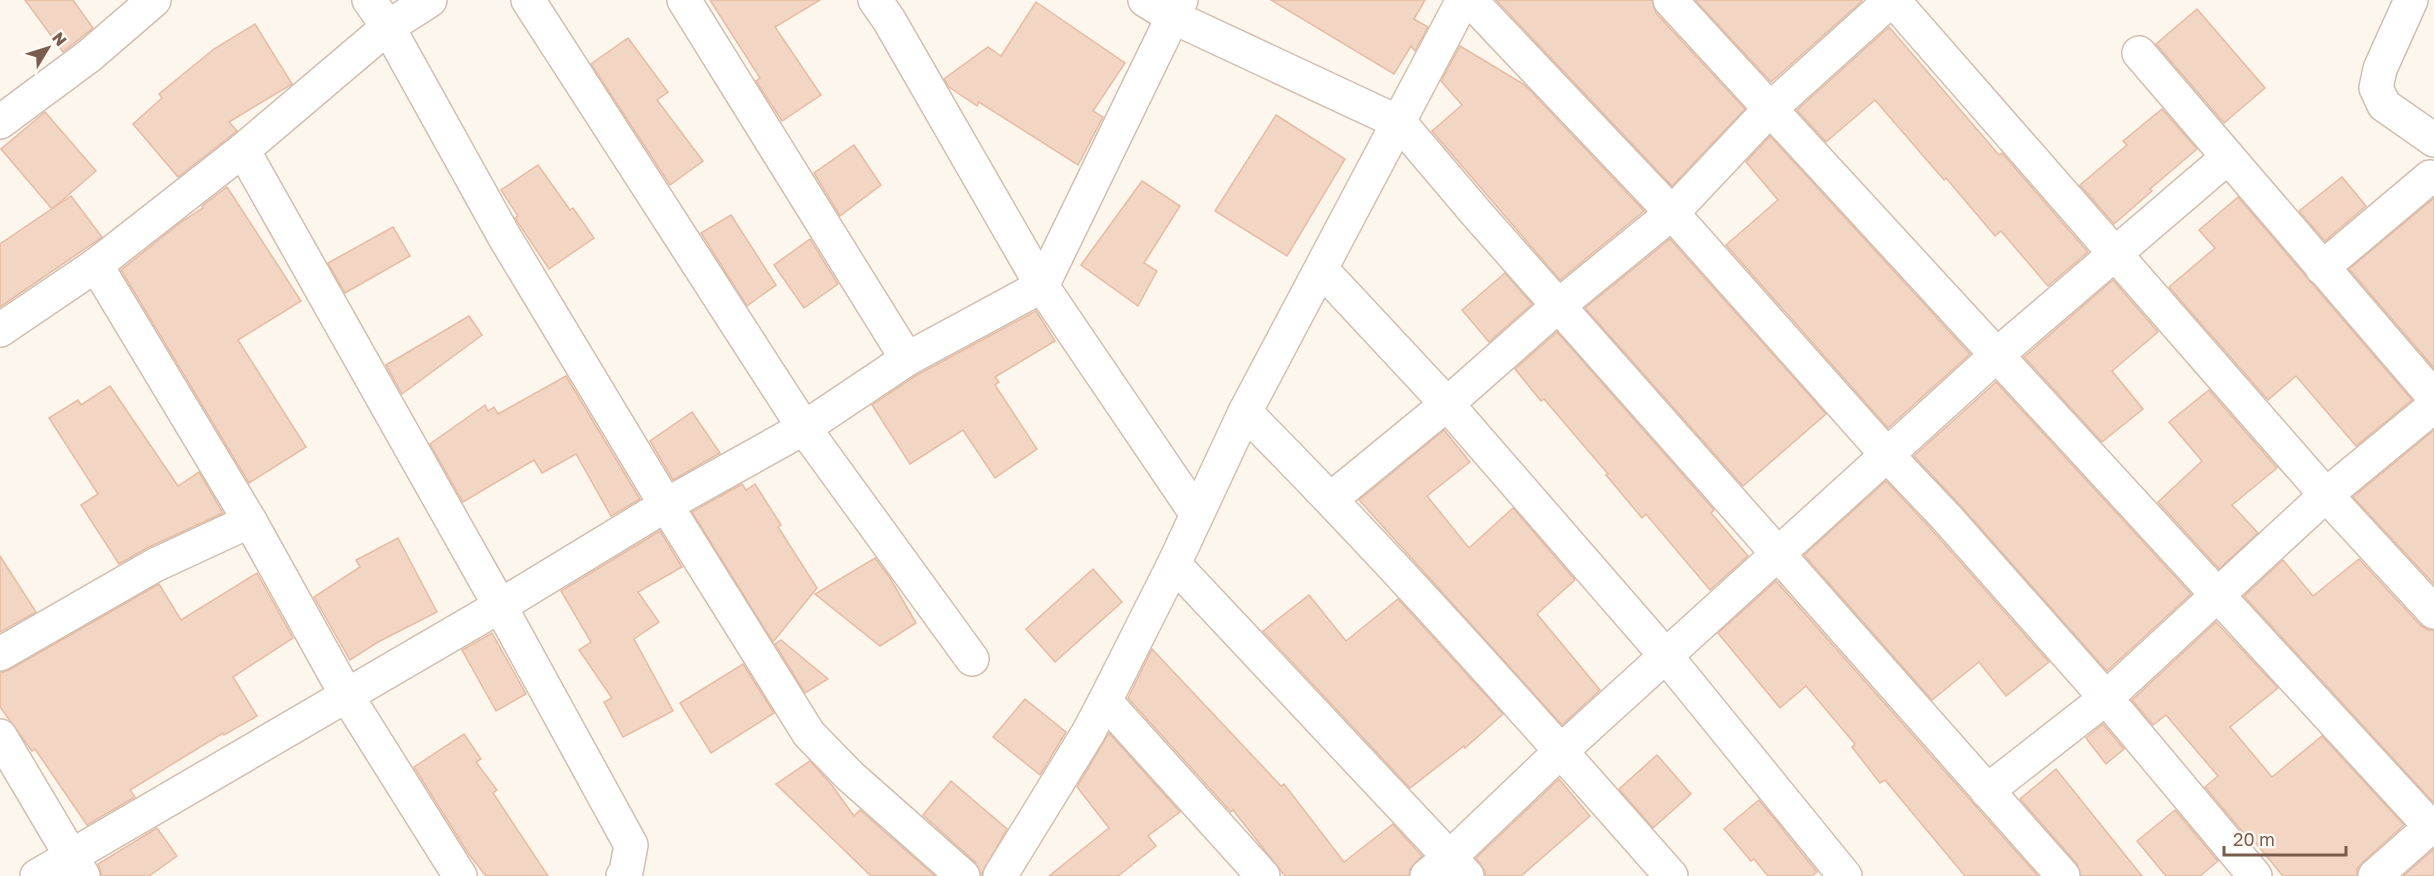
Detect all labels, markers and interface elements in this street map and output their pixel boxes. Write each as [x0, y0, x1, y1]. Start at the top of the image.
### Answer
north arrow [18, 18, 78, 78]
text: N [48, 28, 71, 50]
scale bar [2224, 819, 2346, 857]
text: 20 m [2233, 828, 2275, 850]

